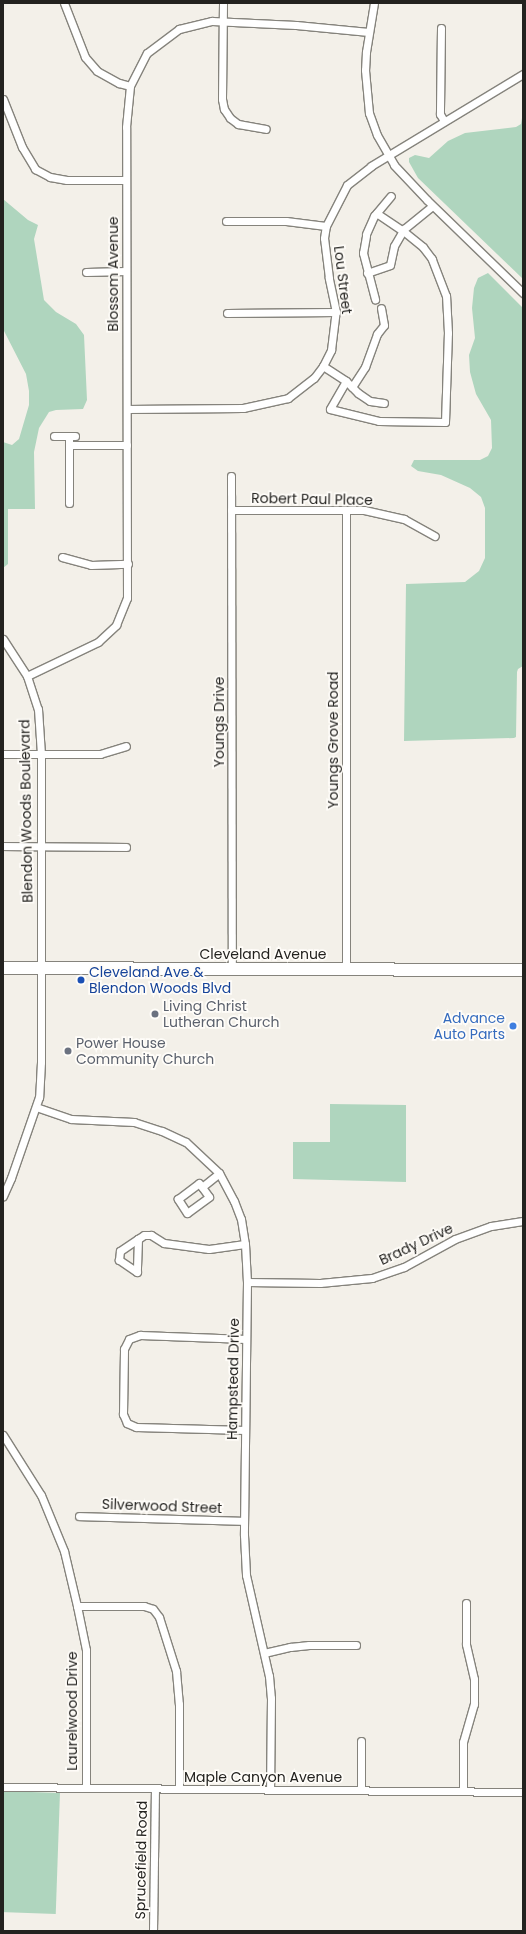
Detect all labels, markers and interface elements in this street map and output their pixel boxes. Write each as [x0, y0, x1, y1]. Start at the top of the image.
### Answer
street label: Blossom Avenue [105, 216, 121, 332]
street label: Lou Street [330, 245, 356, 315]
street label: Robert Paul Place [251, 490, 373, 508]
street label: Youngs Grove Road [325, 671, 341, 809]
street label: Youngs Drive [211, 677, 227, 767]
street label: Blendon Woods Boulevard [16, 719, 36, 903]
street label: Cleveland Avenue [199, 946, 327, 962]
place label: Cleveland Ave & Blendon Woods Blvd [89, 964, 231, 996]
marker: Cleveland Ave & Blendon Woods Blvd [76, 975, 86, 985]
place label: Living Christ Lutheran Church [163, 998, 280, 1030]
marker: Living Christ Lutheran Church [150, 1009, 160, 1019]
place label: Advance Auto Parts [434, 1010, 505, 1042]
marker: Advance Auto Parts [508, 1021, 518, 1031]
place label: Power House Community Church [76, 1035, 214, 1068]
marker: Power House Community Church [63, 1046, 73, 1056]
street label: Brady Drive [376, 1220, 456, 1268]
street label: Hampstead Drive [224, 1318, 242, 1440]
street label: Silverwood Street [102, 1496, 222, 1516]
street label: Laurelwood Drive [64, 1651, 80, 1771]
street label: Maple Canyon Avenue [184, 1769, 342, 1785]
street label: Sprucefield Road [132, 1800, 150, 1920]

